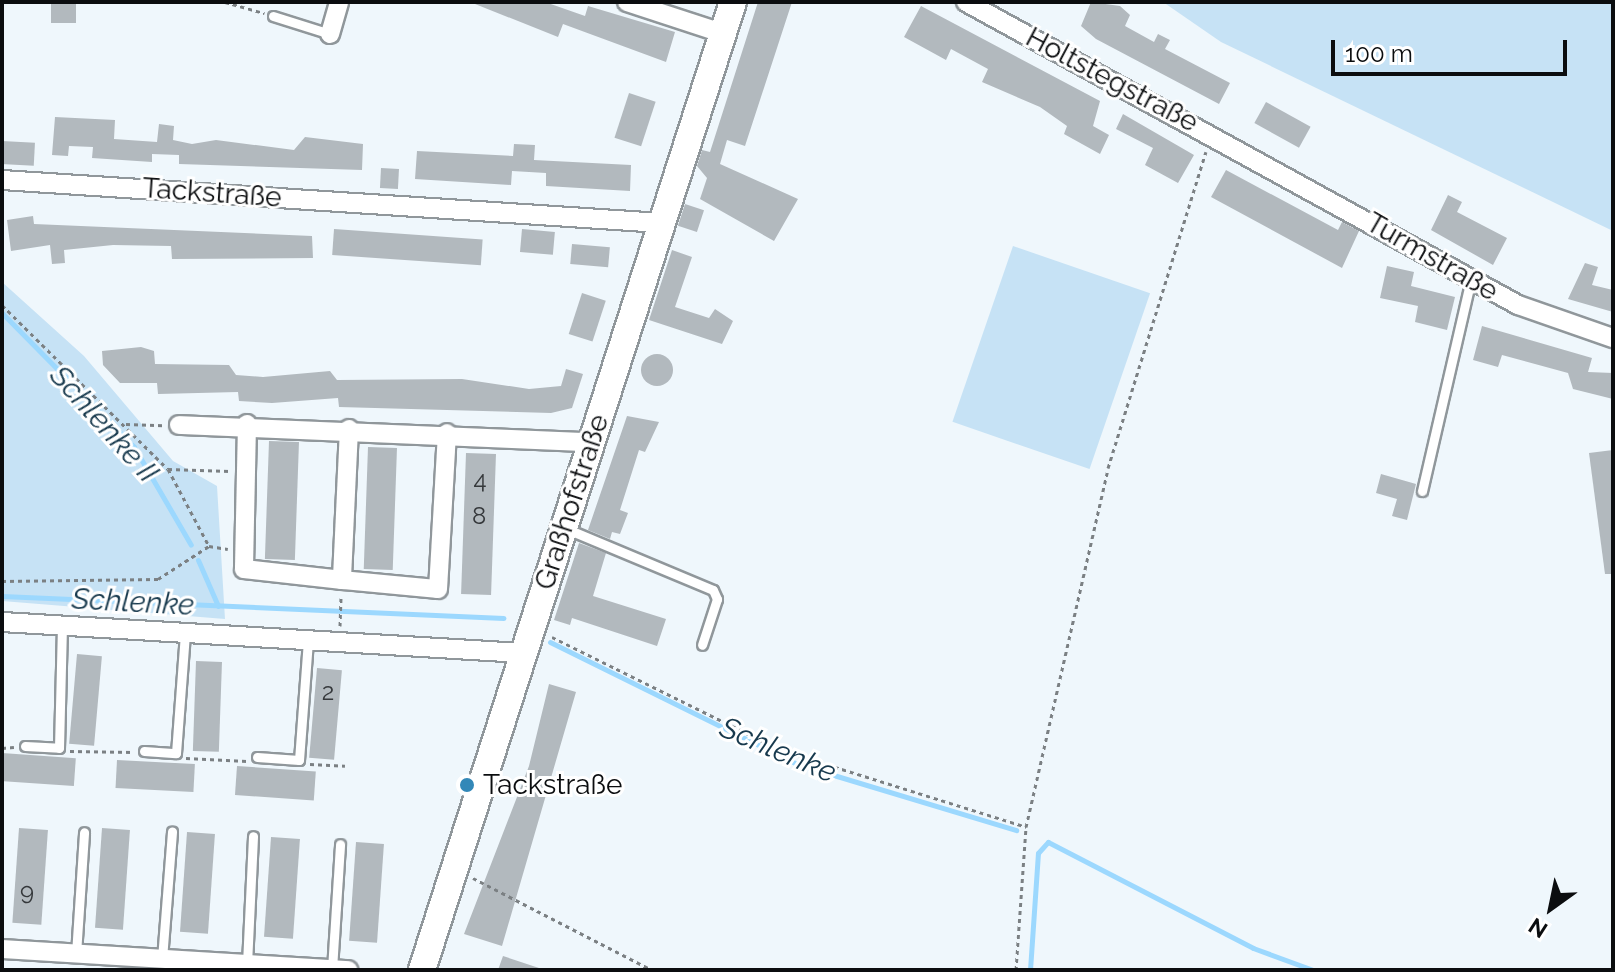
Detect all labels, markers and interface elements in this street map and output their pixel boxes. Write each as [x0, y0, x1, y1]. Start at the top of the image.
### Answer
street label: Holtstegstraße [1020, 21, 1204, 139]
scale bar [1335, 24, 1571, 74]
text: 100 m [1345, 39, 1413, 68]
street label: Tackstraße [141, 171, 283, 215]
street label: Turmstraße [1360, 206, 1504, 308]
water label: Schlenke II [42, 358, 166, 490]
street label: Graßhofstraße [528, 410, 616, 594]
house number: 4 [473, 466, 487, 494]
house number: 8 [472, 502, 486, 530]
water label: Schlenke [71, 581, 195, 623]
house number: 2 [322, 678, 334, 706]
water label: Schlenke [715, 709, 841, 791]
place label: Tackstraße [483, 768, 622, 802]
marker: Tackstraße [458, 776, 476, 794]
north arrow [1511, 868, 1591, 948]
house number: 9 [20, 878, 34, 906]
text: N [1524, 913, 1552, 944]

